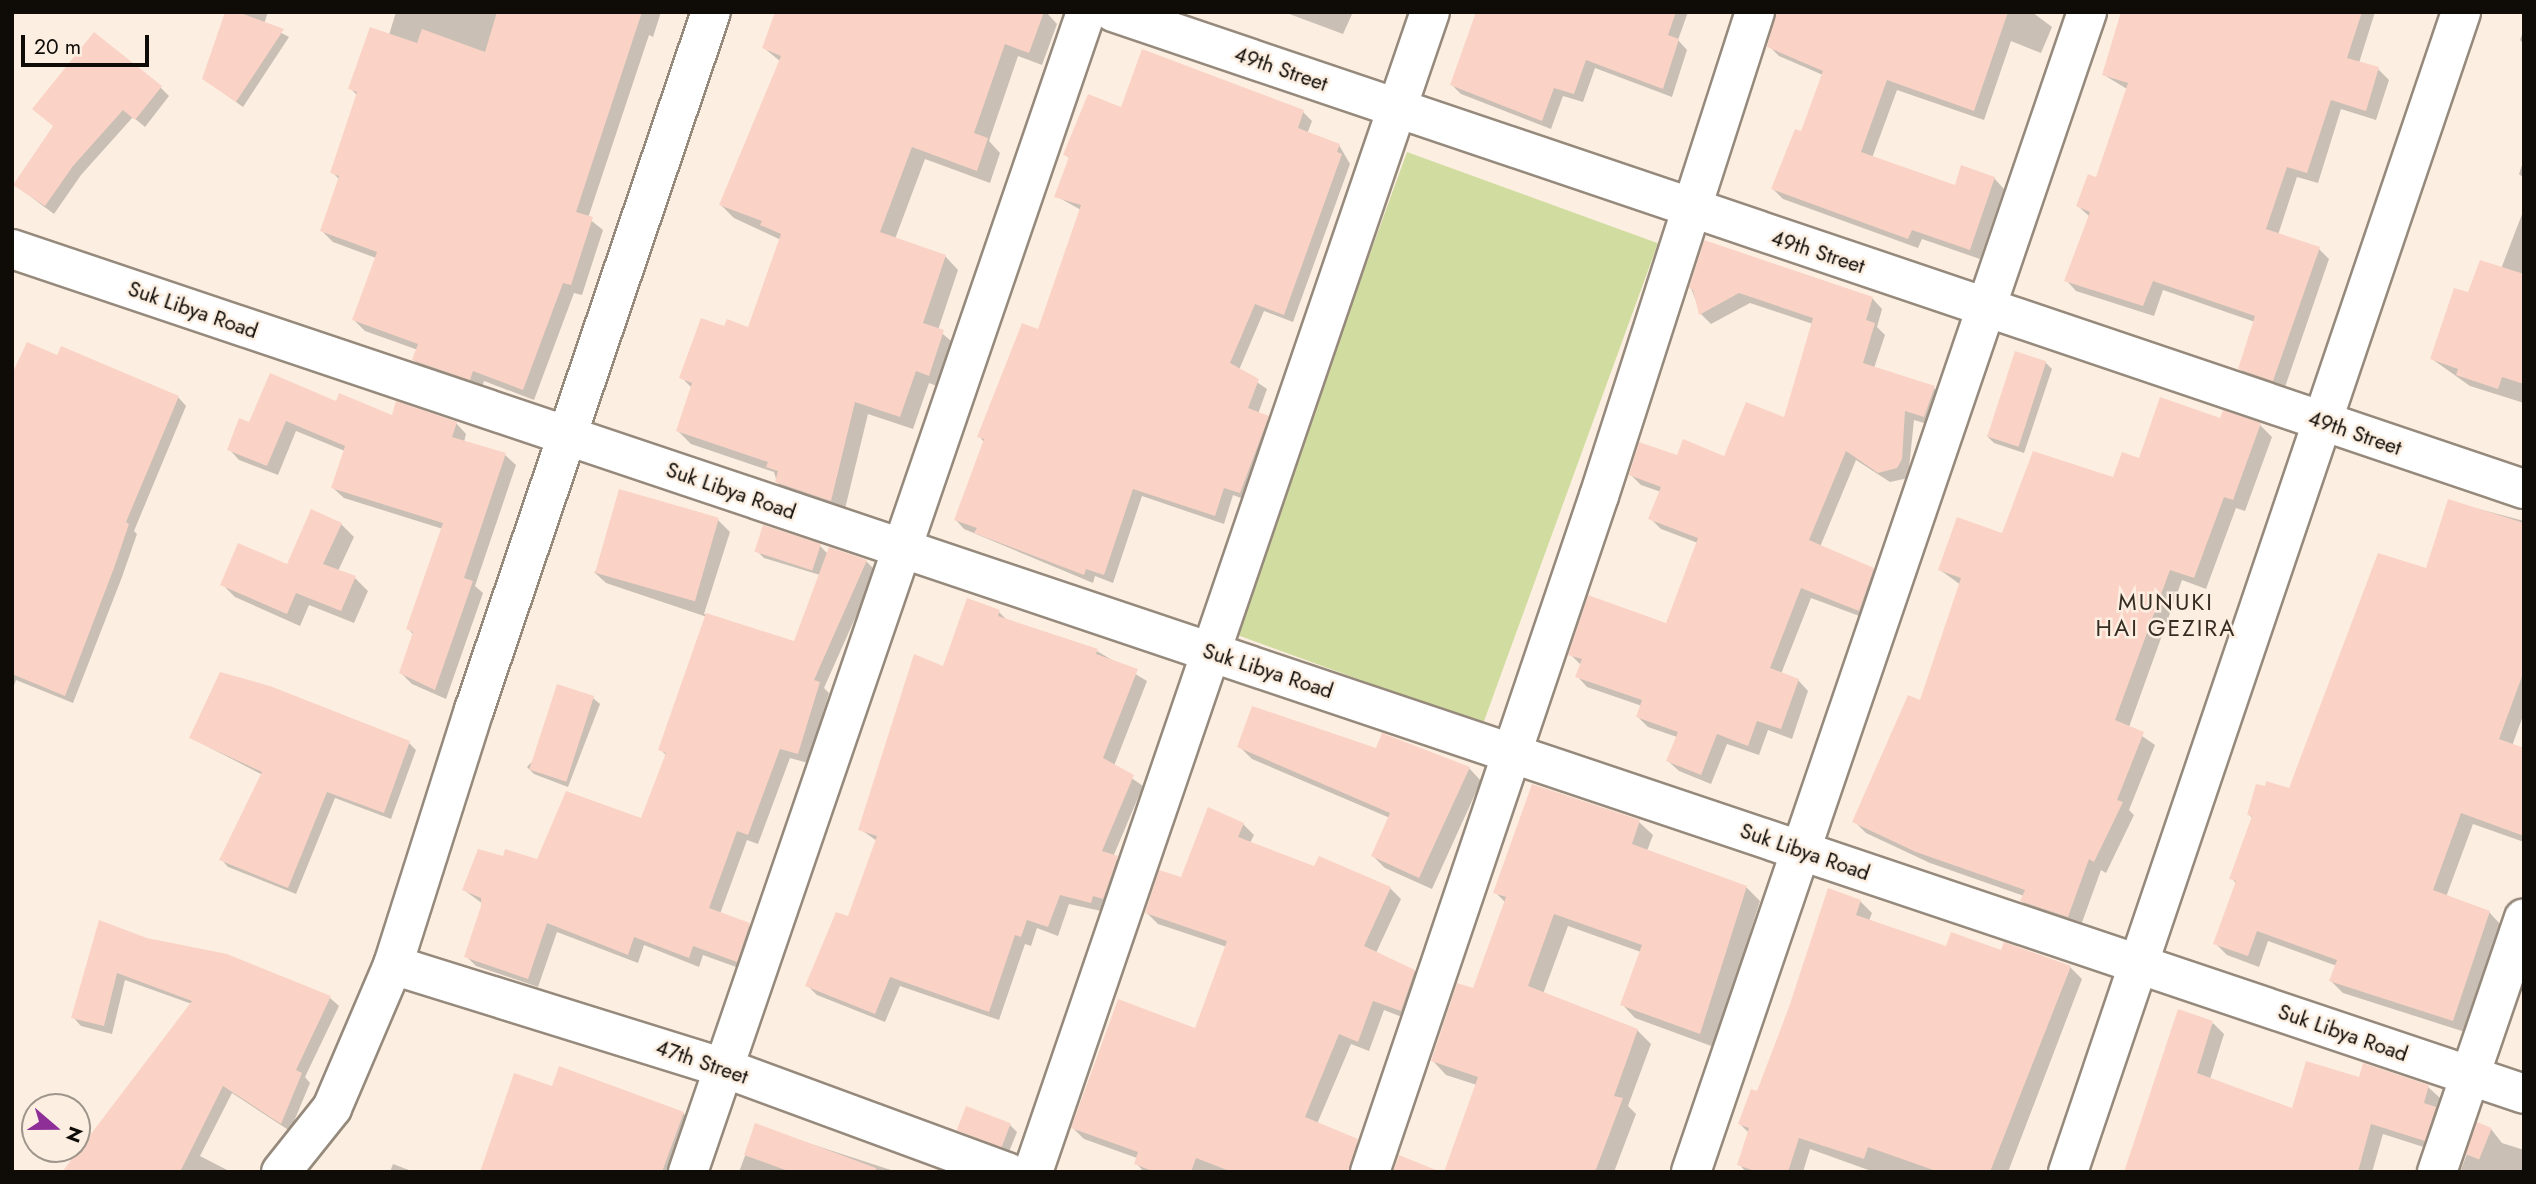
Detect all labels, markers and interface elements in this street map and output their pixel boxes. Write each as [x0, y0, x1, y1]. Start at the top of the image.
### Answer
scale bar [24, 21, 152, 65]
text: 20 m [34, 32, 81, 62]
street label: 49th Street [1231, 41, 1331, 97]
street label: 49th Street [1768, 225, 1868, 279]
street label: Suk Libya Road [125, 276, 261, 344]
street label: 49th Street [2305, 405, 2405, 461]
street label: Suk Libya Road [663, 457, 799, 525]
district label: MUNUKI HAI GEZIRA [2097, 588, 2235, 642]
street label: Suk Libya Road [1200, 638, 1336, 704]
street label: Suk Libya Road [1737, 818, 1873, 886]
street label: Suk Libya Road [2275, 999, 2411, 1067]
street label: 47th Street [653, 1035, 751, 1089]
north arrow [21, 1093, 91, 1163]
text: N [59, 1123, 90, 1146]

